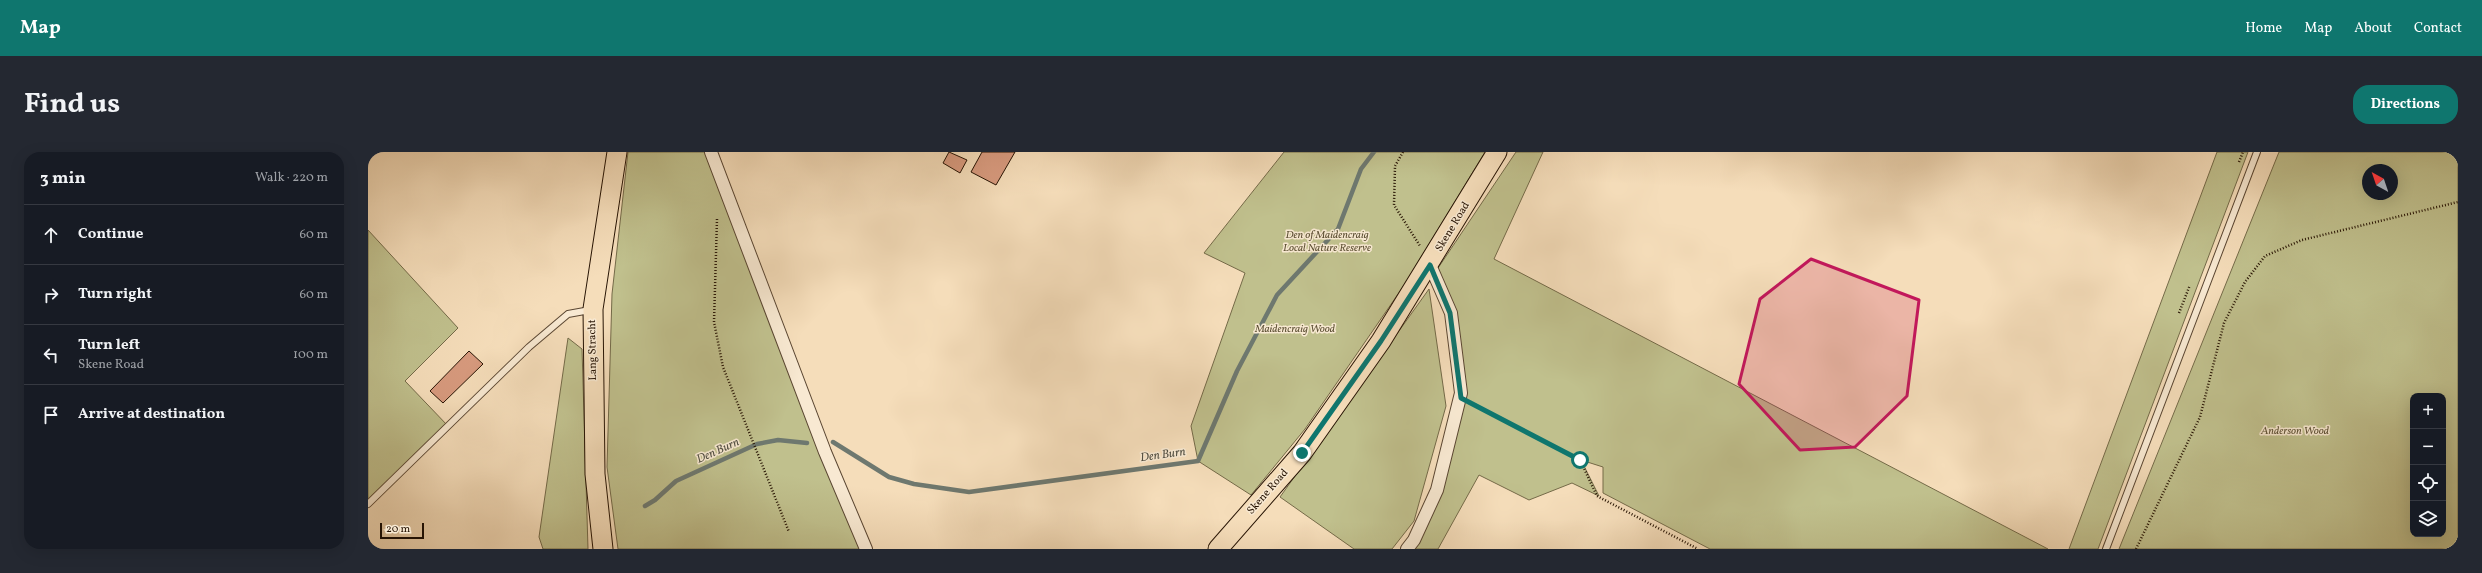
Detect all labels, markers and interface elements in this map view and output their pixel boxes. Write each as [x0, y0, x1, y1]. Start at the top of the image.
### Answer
text: Map [20, 15, 61, 41]
text: Home [2245, 19, 2282, 38]
text: Map [2304, 19, 2332, 38]
text: About [2354, 19, 2392, 38]
text: Contact [2414, 19, 2462, 38]
text: Find us [24, 85, 120, 124]
button: Directions [2353, 85, 2458, 124]
north arrow [2362, 164, 2398, 200]
text: 3 min [40, 167, 86, 190]
text: Walk · 220 m [255, 169, 328, 187]
street label: Skene Road [1432, 199, 1474, 255]
icon: ahead [40, 224, 62, 246]
text: Continue [78, 224, 143, 245]
text: 60 m [300, 226, 328, 244]
park label: Den of Maidencraig Local Nature Reserve [1283, 228, 1371, 256]
icon: right [40, 284, 62, 306]
text: Turn right [78, 284, 152, 305]
text: 60 m [300, 286, 328, 304]
street label: Lang Stracht [585, 319, 601, 381]
park label: Maidencraig Wood [1254, 322, 1336, 337]
text: Turn left [78, 335, 140, 356]
icon: left [40, 344, 62, 366]
text: 100 m [293, 346, 328, 364]
text: Skene Road [78, 356, 144, 374]
map controls [2410, 393, 2446, 537]
button: + [2410, 393, 2446, 429]
icon: arrive [40, 404, 62, 426]
text: Arrive at destination [78, 404, 225, 425]
park label: Anderson Wood [2260, 424, 2330, 439]
button: − [2410, 429, 2446, 465]
water label: Den Burn [694, 434, 742, 468]
water label: Den Burn [1139, 444, 1187, 466]
route end [1293, 444, 1311, 462]
route start [1571, 451, 1589, 469]
button: locate [2410, 465, 2446, 501]
street label: Skene Road [1244, 466, 1292, 518]
button: layers [2410, 501, 2446, 537]
scale bar [380, 521, 424, 540]
text: 20 m [386, 522, 410, 537]

